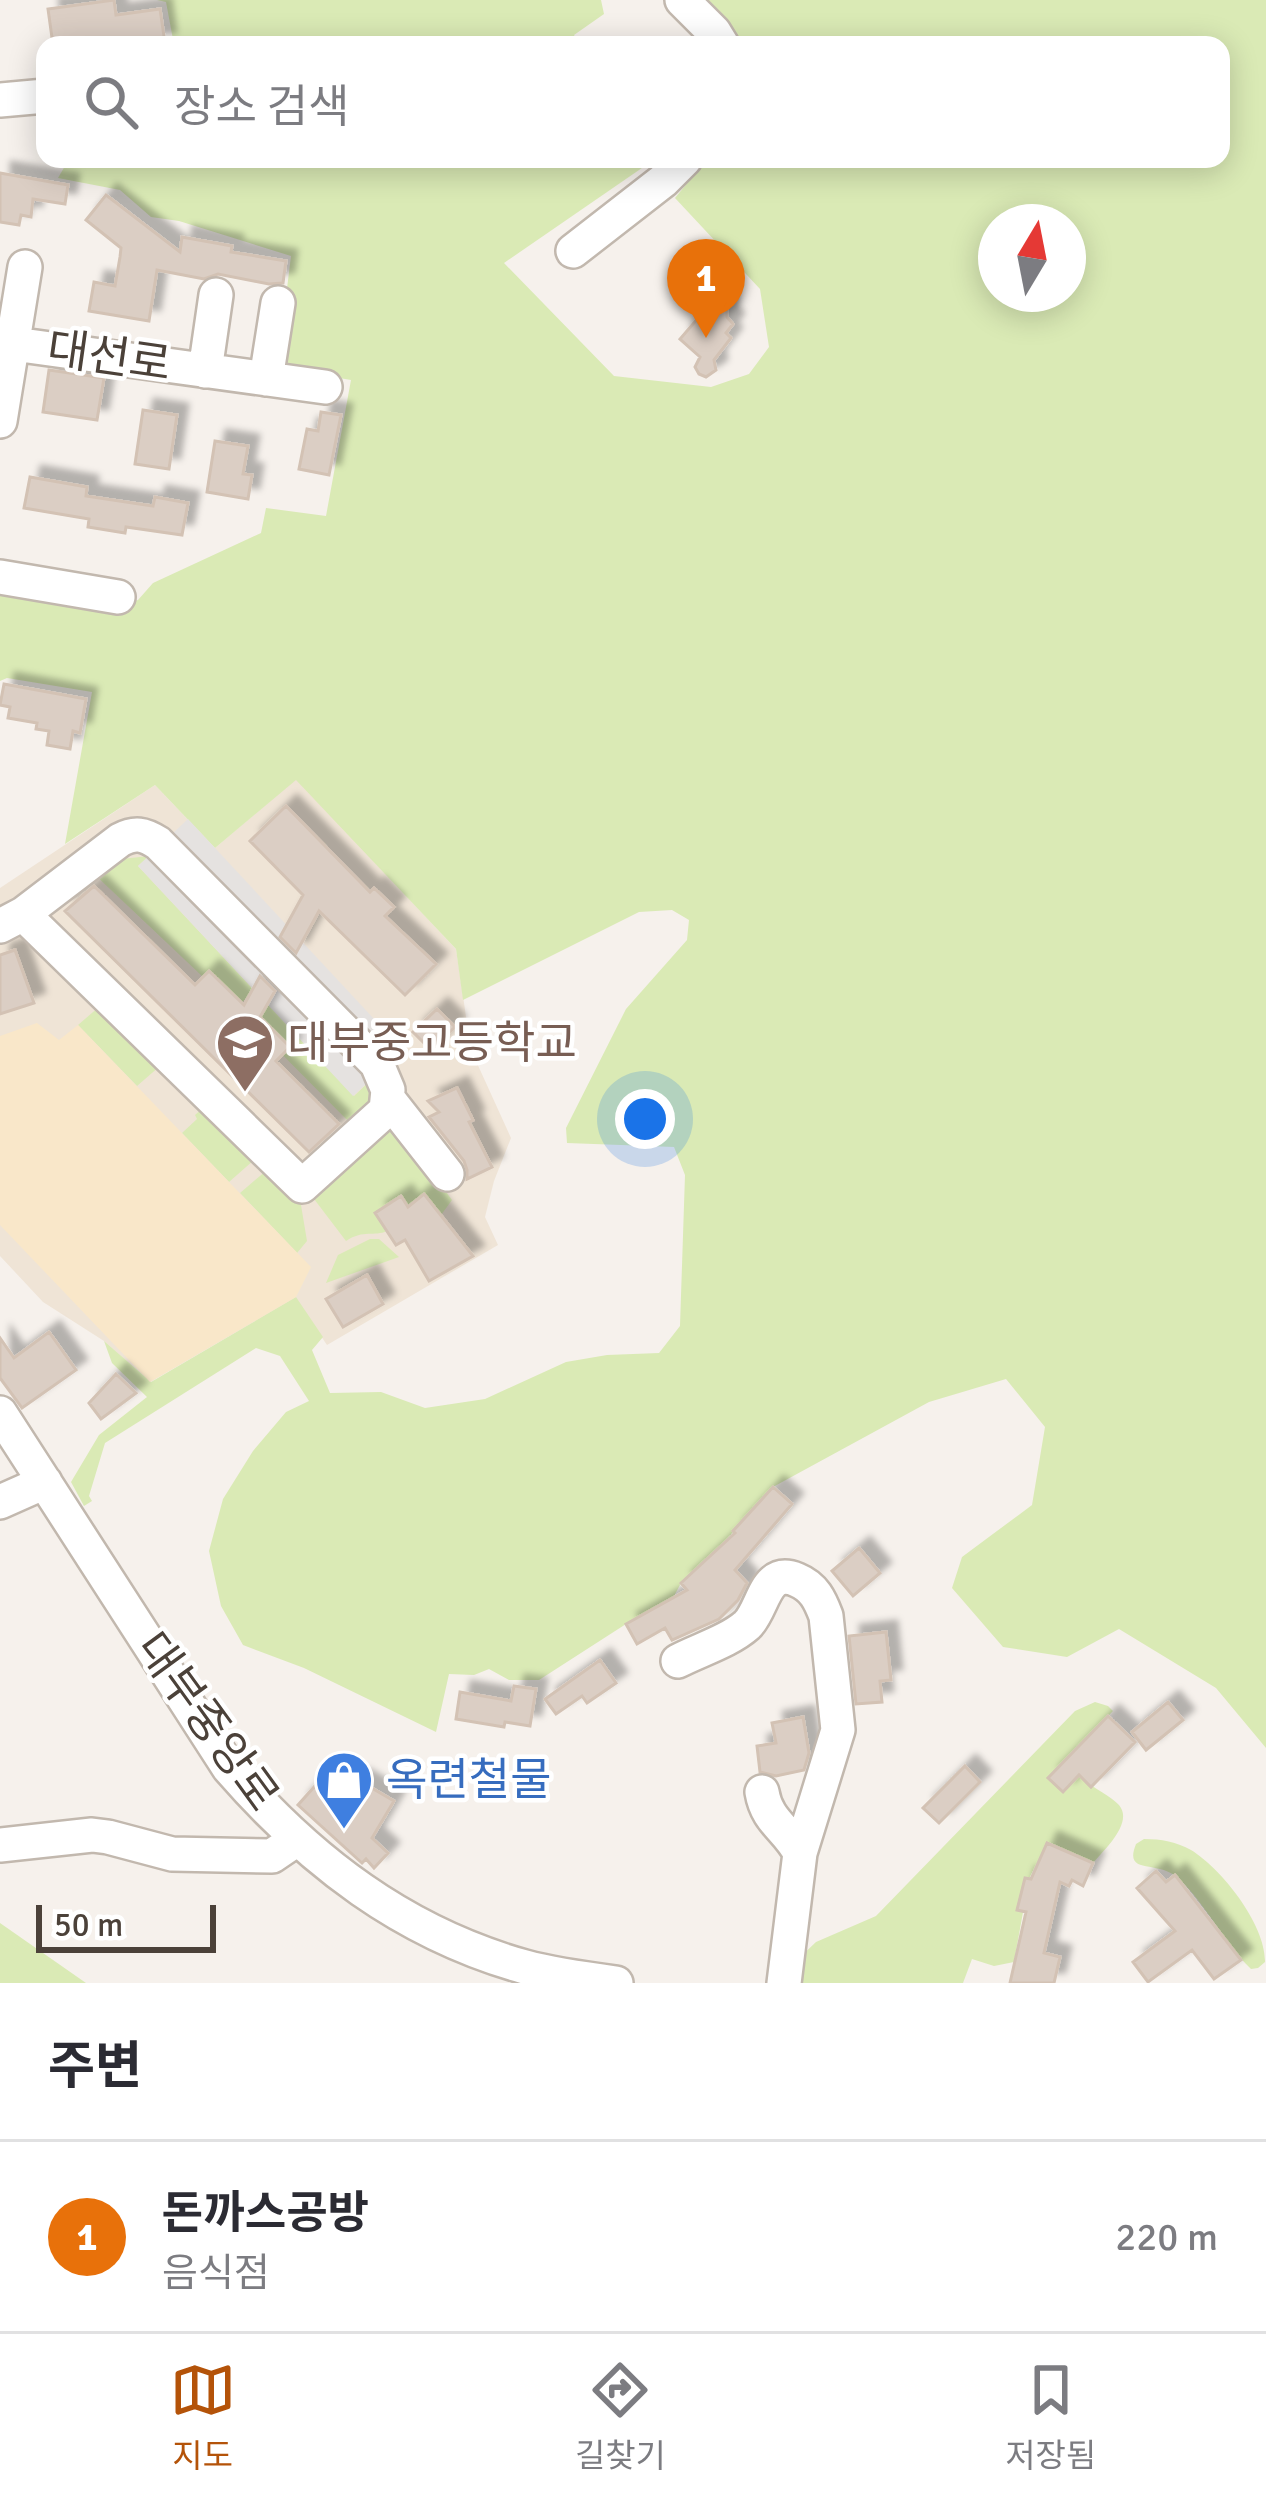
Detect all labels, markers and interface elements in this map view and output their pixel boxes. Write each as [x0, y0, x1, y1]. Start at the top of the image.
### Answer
search box [36, 36, 1230, 168]
icon: search [78, 69, 144, 135]
text: 장소 검색 [174, 80, 350, 135]
north arrow [978, 204, 1086, 312]
pin: 1 [667, 239, 745, 338]
street label: 대선로 [44, 321, 174, 393]
school or university icon: 대부중고등학교 [214, 1012, 276, 1094]
place label: 대부중고등학교 [287, 1016, 577, 1071]
your location [615, 1089, 675, 1149]
street label: 대부중앙로 [124, 1622, 290, 1822]
shop icon: 옥련철물 [313, 1749, 375, 1831]
place label: 옥련철물 [386, 1753, 552, 1808]
scale bar [36, 1899, 216, 1952]
text: 50 m [54, 1905, 123, 1946]
text: 주변 [48, 2035, 142, 2098]
text: 돈까스공방 [162, 2186, 369, 2241]
text: 1 [76, 2213, 98, 2261]
text: 220 m [1115, 2213, 1218, 2261]
text: 음식점 [162, 2249, 270, 2297]
tab: 지도 [170, 2357, 236, 2477]
tab: 길찾기 [575, 2357, 666, 2477]
tab: 저장됨 [1005, 2357, 1096, 2477]

